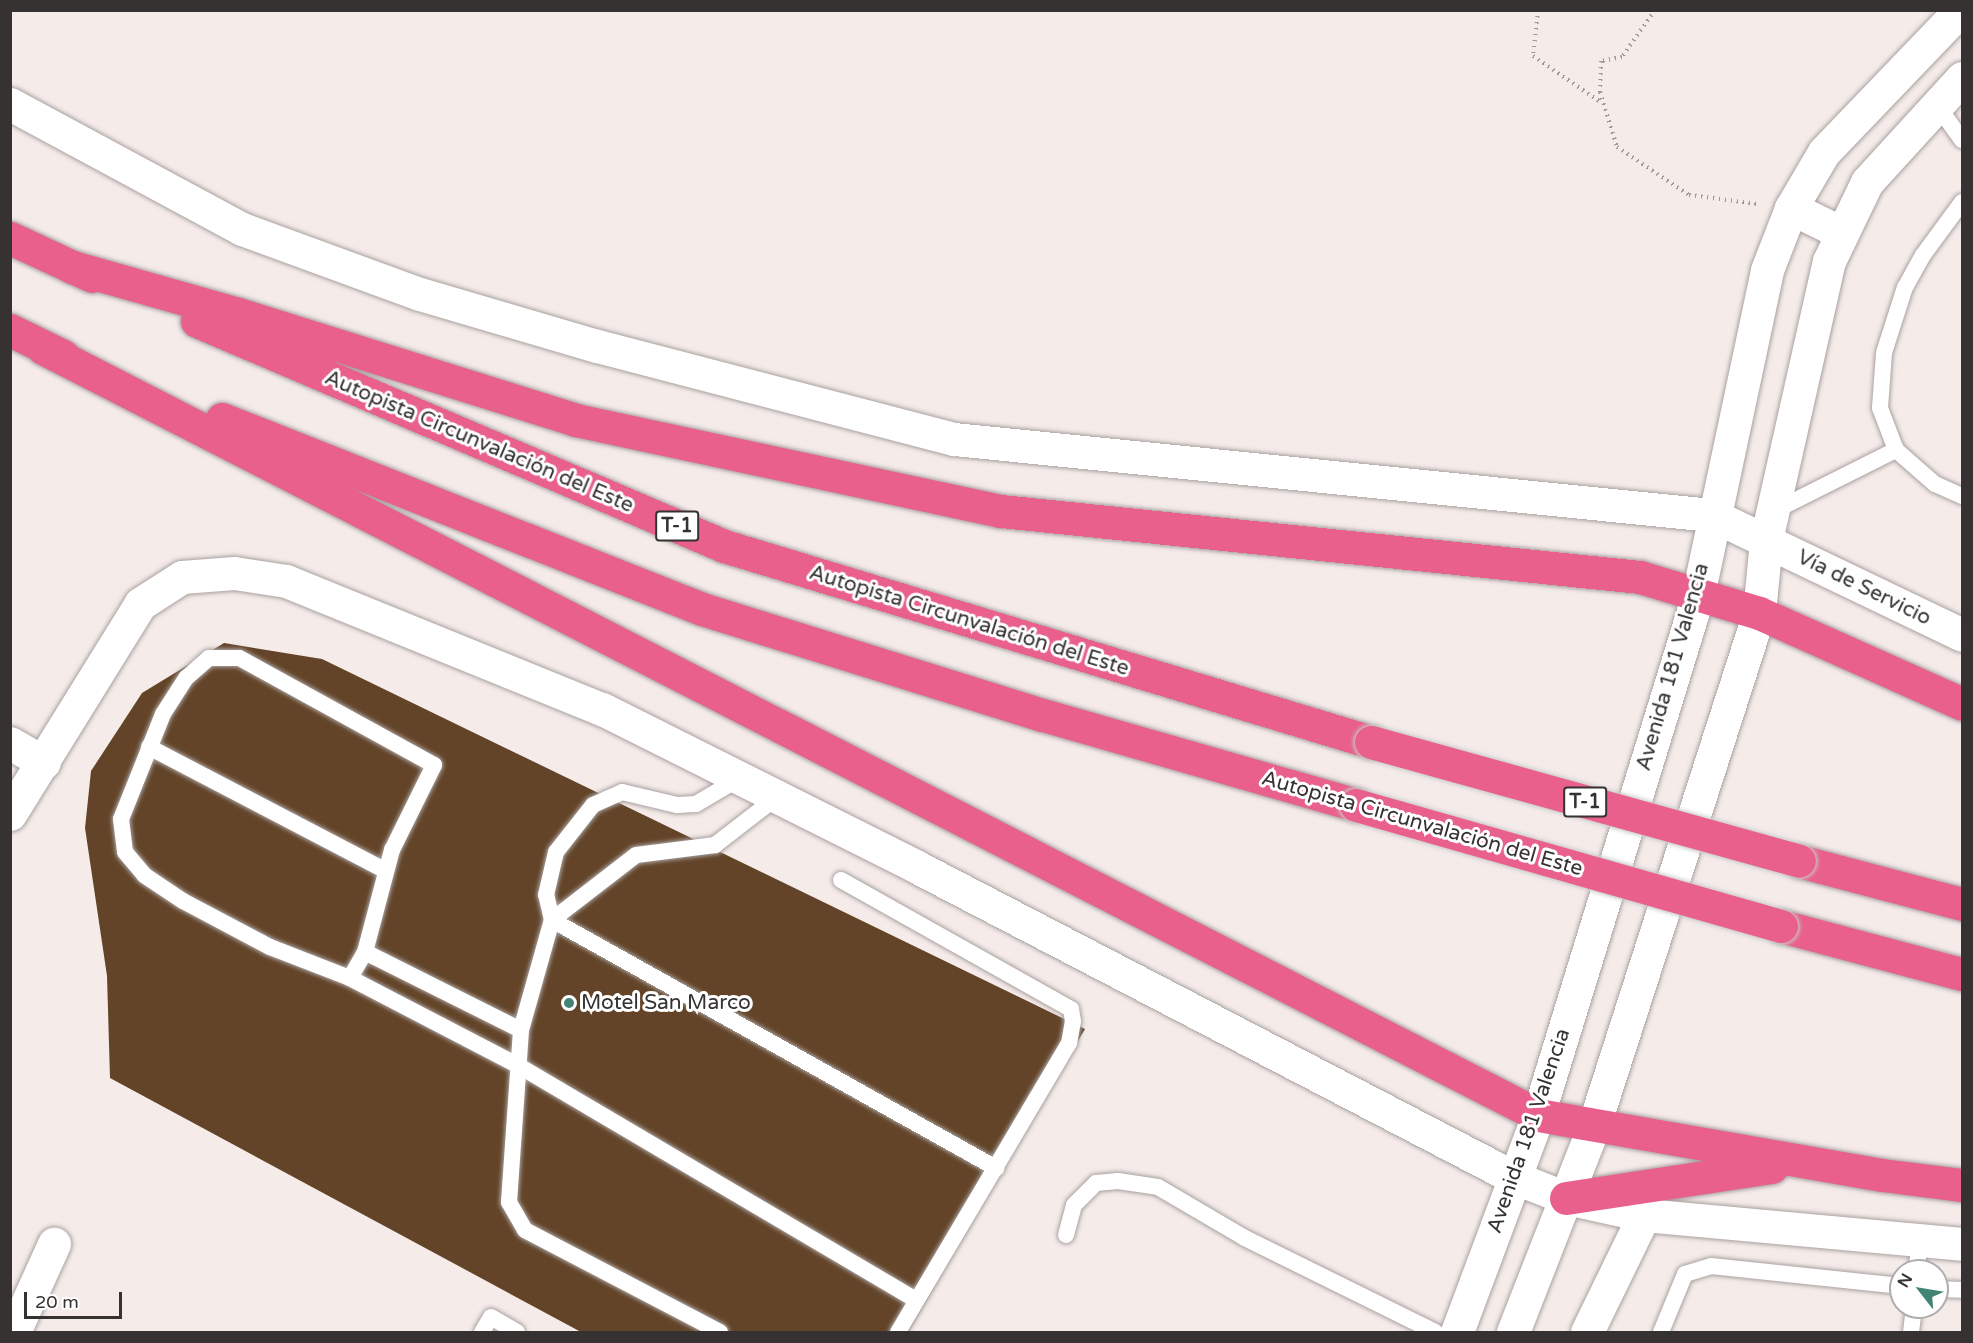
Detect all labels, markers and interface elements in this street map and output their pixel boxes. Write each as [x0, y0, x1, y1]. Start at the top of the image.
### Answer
street label: Autopista Circunvalación del Este [321, 365, 637, 519]
road number: T-1 [654, 509, 700, 543]
street label: Vía de Servicio [1793, 545, 1935, 631]
street label: Autopista Circunvalación del Este [806, 560, 1132, 682]
street label: Avenida 181 Valencia [1631, 560, 1715, 774]
street label: Autopista Circunvalación del Este [1259, 766, 1585, 882]
road number: T-1 [1562, 785, 1608, 819]
place label: Motel San Marco [581, 990, 751, 1016]
marker: Motel San Marco [562, 996, 576, 1010]
street label: Avenida 181 Valencia [1482, 1025, 1576, 1237]
north arrow [1889, 1259, 1949, 1319]
text: N [1893, 1270, 1917, 1291]
scale bar [27, 1280, 124, 1318]
text: 20 m [35, 1291, 79, 1313]

